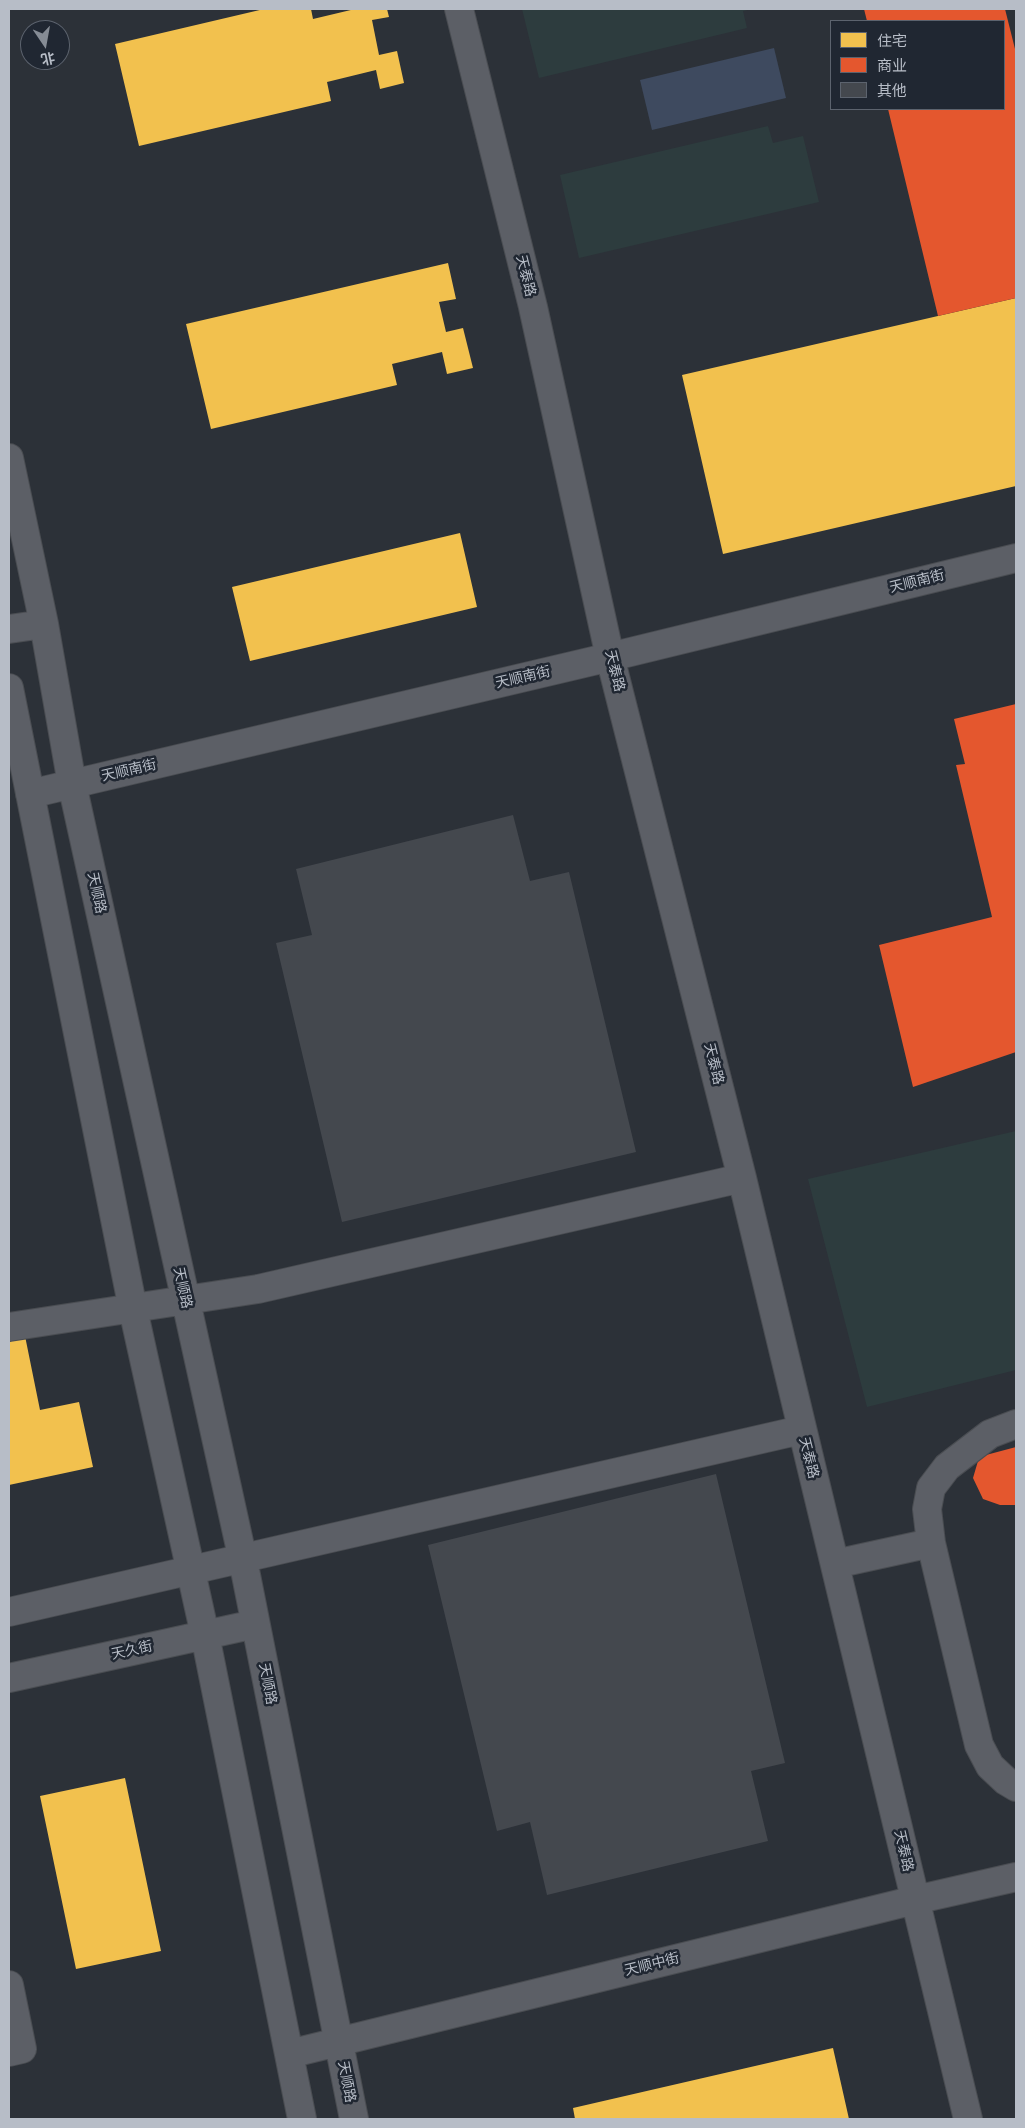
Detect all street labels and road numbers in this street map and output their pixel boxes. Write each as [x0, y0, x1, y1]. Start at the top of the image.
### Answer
street label: 天泰路 [512, 254, 538, 298]
street label: 天顺南街 [888, 567, 946, 597]
street label: 天泰路 [601, 649, 627, 693]
street label: 天顺南街 [494, 664, 552, 692]
street label: 天顺南街 [100, 757, 158, 785]
street label: 天顺路 [83, 871, 109, 915]
street label: 天泰路 [700, 1042, 726, 1086]
street label: 天顺路 [169, 1266, 195, 1310]
street label: 天泰路 [795, 1436, 821, 1480]
street label: 天久街 [110, 1638, 154, 1664]
street label: 天顺路 [255, 1662, 279, 1706]
street label: 天泰路 [890, 1829, 916, 1873]
street label: 天顺中街 [623, 1950, 681, 1980]
street label: 天顺路 [334, 2060, 358, 2104]

